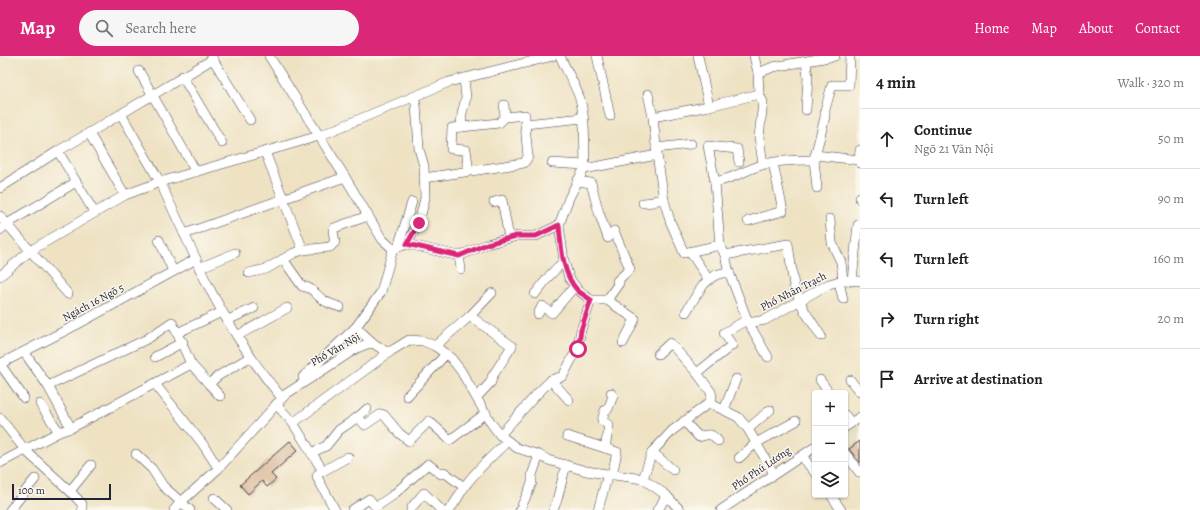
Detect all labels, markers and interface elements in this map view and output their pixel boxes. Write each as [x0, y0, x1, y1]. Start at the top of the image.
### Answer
search box [79, 10, 359, 46]
text: Map [20, 15, 55, 41]
icon: search [93, 17, 115, 39]
text: Search here [125, 18, 197, 38]
text: Home [974, 19, 1009, 38]
text: Map [1031, 19, 1057, 38]
text: About [1079, 19, 1113, 38]
text: Contact [1135, 19, 1180, 38]
text: 4 min [876, 71, 916, 94]
text: Walk · 320 m [1118, 74, 1184, 91]
text: Continue [914, 120, 972, 140]
icon: ahead [876, 128, 898, 150]
text: 50 m [1158, 130, 1184, 147]
text: Ngõ 21 Văn Nội [914, 140, 994, 157]
icon: left [876, 188, 898, 210]
text: Turn left [914, 189, 969, 209]
text: 90 m [1158, 190, 1184, 207]
route end [410, 214, 428, 232]
icon: left [876, 248, 898, 270]
text: Turn left [914, 249, 969, 269]
text: 160 m [1153, 250, 1184, 267]
street label: Phố Nhân Trạch [758, 268, 829, 315]
street label: Ngách 16 Ngõ 5 [60, 280, 127, 325]
icon: right [876, 308, 898, 330]
text: Turn right [914, 309, 979, 329]
text: 20 m [1158, 310, 1184, 327]
street label: Phố Văn Nội [308, 329, 363, 370]
route start [569, 340, 587, 358]
icon: arrive [876, 368, 898, 390]
text: Arrive at destination [914, 369, 1043, 389]
map controls [812, 390, 848, 498]
button: + [812, 390, 848, 426]
button: − [812, 426, 848, 462]
street label: Phố Phú Lương [729, 443, 794, 494]
button: layers [812, 462, 848, 498]
scale bar [12, 482, 111, 501]
text: 100 m [18, 483, 45, 498]

